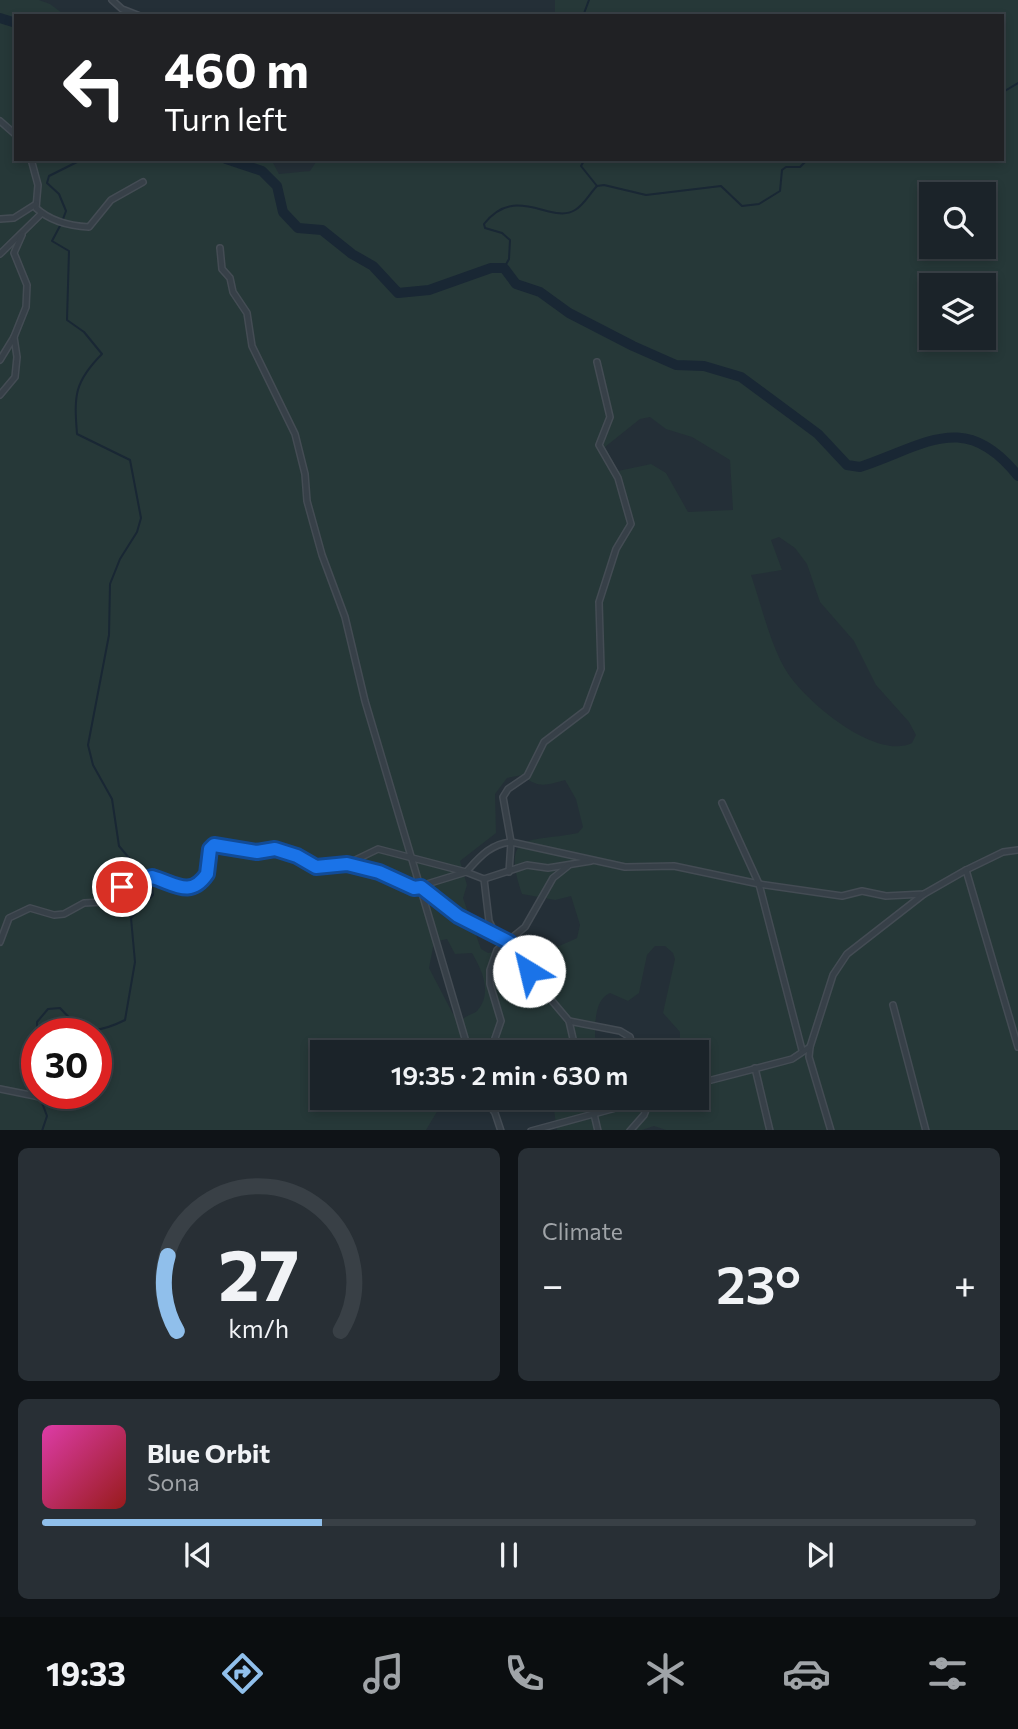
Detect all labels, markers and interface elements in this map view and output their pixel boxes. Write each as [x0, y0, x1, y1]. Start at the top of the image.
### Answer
text: 460 m [164, 38, 309, 98]
icon: left [49, 42, 140, 133]
text: Turn left [164, 98, 288, 138]
map controls [919, 182, 996, 350]
button: search [919, 182, 996, 259]
button: layers [919, 273, 996, 350]
pin [92, 857, 152, 917]
icon: arrive [103, 868, 141, 906]
position arrow [492, 934, 566, 1008]
speed limit sign: 30 [21, 1018, 112, 1109]
text: 19:35 · 2 min · 630 m [391, 1059, 628, 1090]
text: Climate [542, 1217, 623, 1245]
text: 27 [219, 1227, 299, 1316]
text: 23° [716, 1251, 801, 1315]
text: − [542, 1260, 564, 1307]
text: + [954, 1260, 976, 1307]
text: km/h [229, 1312, 289, 1342]
text: Blue Orbit [147, 1437, 270, 1468]
text: Sona [147, 1468, 199, 1496]
icon: previous [179, 1536, 217, 1574]
icon: pause [490, 1536, 528, 1574]
icon: next [801, 1536, 839, 1574]
icon: directions [218, 1649, 267, 1698]
icon: music [359, 1649, 408, 1698]
icon: phone [500, 1649, 549, 1698]
icon: climate [641, 1649, 690, 1698]
icon: car [782, 1649, 831, 1698]
icon: filters [923, 1649, 972, 1698]
text: 19:33 [46, 1653, 126, 1693]

